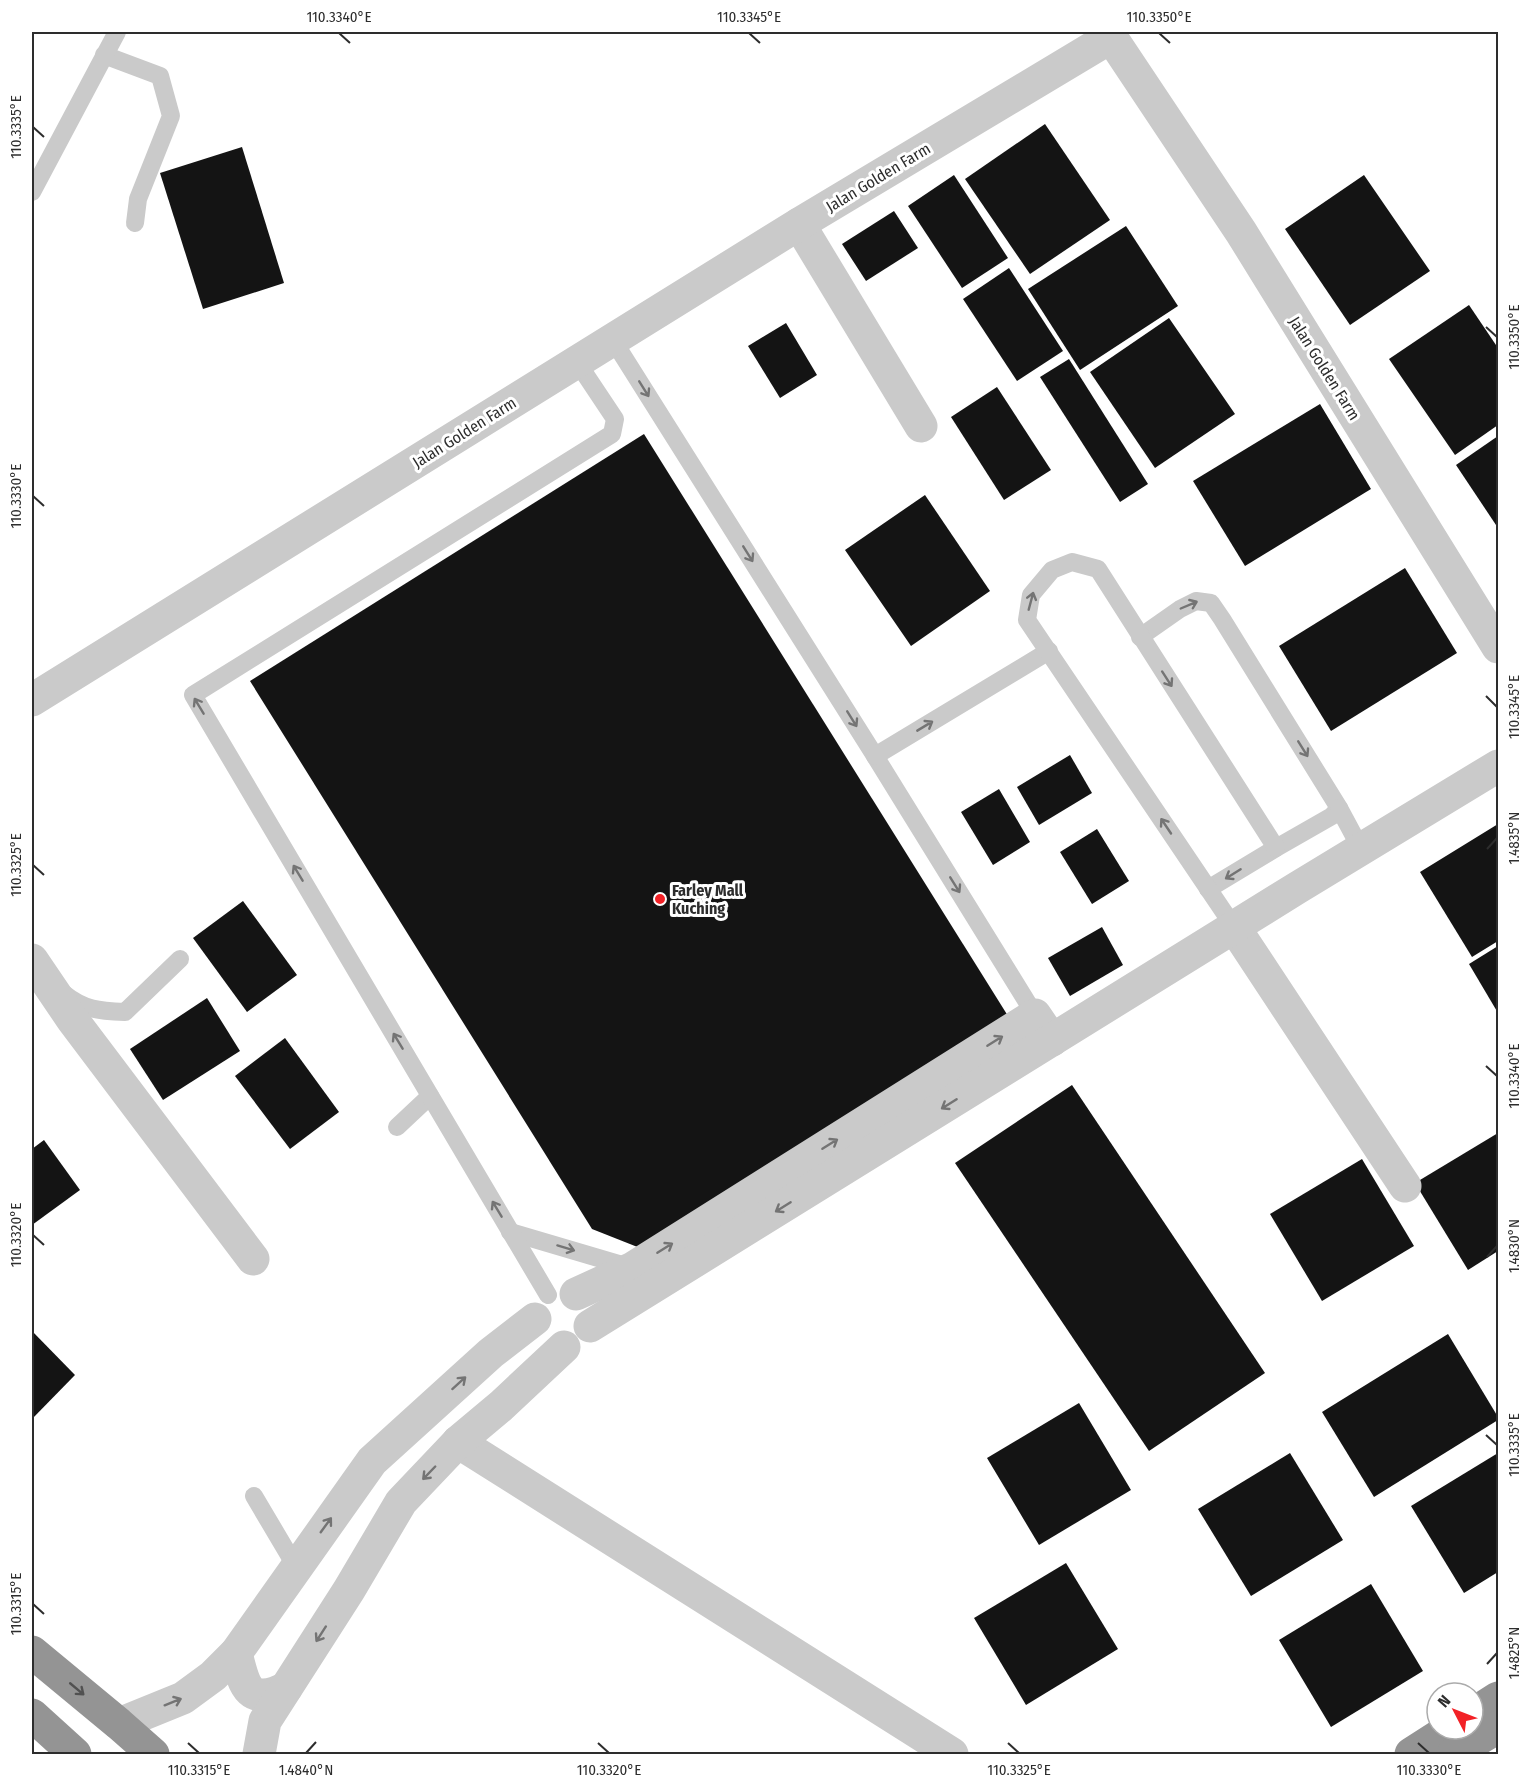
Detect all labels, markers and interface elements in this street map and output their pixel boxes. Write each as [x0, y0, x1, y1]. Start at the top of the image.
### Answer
text: 110.3340°E [306, 8, 372, 26]
text: 110.3345°E [717, 8, 781, 26]
text: 110.3350°E [1127, 8, 1191, 26]
text: 110.3335°E [7, 95, 25, 159]
street label: Jalan Golden Farm [823, 139, 934, 216]
text: 110.3350°E [1505, 305, 1523, 369]
street label: Jalan Golden Farm [1285, 313, 1364, 424]
one-way arrow [639, 380, 651, 397]
street label: Jalan Golden Farm [409, 393, 520, 472]
text: 110.3330°E [7, 464, 25, 528]
one-way arrow [743, 545, 755, 562]
one-way arrow [1026, 592, 1038, 611]
one-way arrow [1179, 599, 1197, 610]
one-way arrow [1161, 670, 1173, 687]
text: 110.3345°E [1505, 675, 1523, 739]
one-way arrow [192, 698, 204, 715]
one-way arrow [847, 710, 859, 727]
one-way arrow [916, 719, 933, 731]
one-way arrow [1296, 740, 1309, 757]
text: 1.4835°N [1505, 812, 1523, 864]
one-way arrow [1160, 818, 1172, 835]
text: 110.3325°E [7, 833, 25, 897]
one-way arrow [292, 865, 304, 882]
one-way arrow [1225, 868, 1242, 880]
one-way arrow [949, 876, 961, 893]
place label: Farley Mall Kuching [672, 881, 744, 918]
marker: Farley Mall Kuching [653, 892, 667, 906]
one-way arrow [391, 1033, 403, 1050]
one-way arrow [986, 1034, 1003, 1046]
text: 110.3340°E [1505, 1043, 1523, 1109]
one-way arrow [941, 1098, 958, 1110]
one-way arrow [821, 1138, 838, 1150]
one-way arrow [491, 1201, 503, 1218]
one-way arrow [775, 1201, 792, 1213]
text: 110.3320°E [7, 1203, 25, 1267]
text: 1.4830°N [1505, 1219, 1523, 1273]
one-way arrow [656, 1242, 673, 1254]
one-way arrow [556, 1243, 575, 1254]
one-way arrow [451, 1376, 466, 1390]
text: 110.3335°E [1505, 1413, 1523, 1477]
one-way arrow [422, 1465, 436, 1480]
one-way arrow [320, 1517, 332, 1533]
text: 110.3315°E [7, 1573, 25, 1635]
one-way arrow [314, 1625, 326, 1642]
text: 1.4825°N [1505, 1627, 1523, 1679]
north arrow [1425, 1681, 1485, 1741]
one-way arrow [68, 1682, 84, 1695]
text: N [1434, 1691, 1454, 1711]
one-way arrow [164, 1696, 182, 1707]
text: 110.3315°E [168, 1761, 230, 1779]
text: 1.4840°N [279, 1761, 333, 1779]
text: 110.3320°E [577, 1761, 641, 1779]
text: 110.3325°E [987, 1761, 1051, 1779]
text: 110.3330°E [1397, 1761, 1461, 1779]

